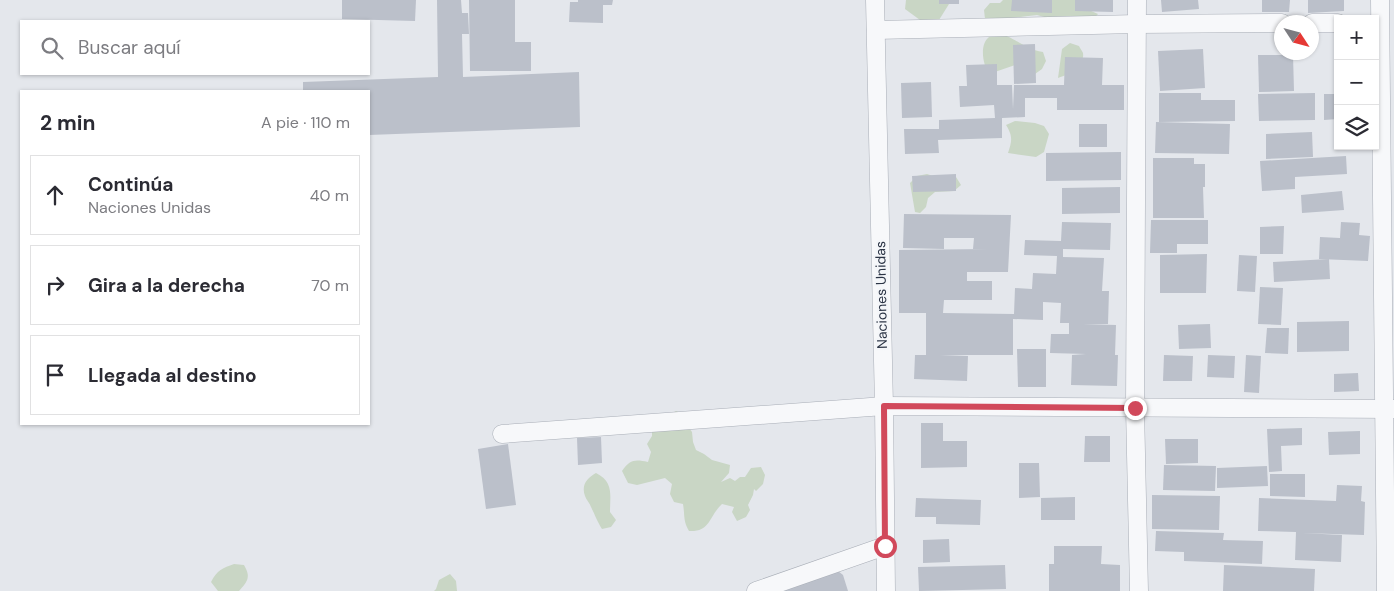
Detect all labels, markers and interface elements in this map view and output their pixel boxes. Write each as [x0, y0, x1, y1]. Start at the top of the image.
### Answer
north arrow [1274, 15, 1319, 60]
map controls [1334, 15, 1379, 150]
button: + [1334, 15, 1379, 60]
search box [20, 20, 370, 75]
icon: search [38, 34, 66, 62]
text: Buscar aquí [78, 35, 181, 60]
button: − [1334, 60, 1379, 105]
button: layers [1334, 105, 1379, 150]
text: 2 min [40, 109, 96, 137]
text: A pie · 110 m [261, 112, 350, 133]
text: Continúa [88, 172, 173, 197]
icon: ahead [41, 181, 69, 209]
text: 40 m [310, 185, 349, 206]
text: Naciones Unidas [88, 197, 211, 218]
street label: Naciones Unidas [871, 241, 891, 349]
icon: right [41, 271, 69, 299]
text: Gira a la derecha [88, 273, 245, 298]
text: 70 m [311, 275, 349, 296]
icon: arrive [41, 361, 69, 389]
text: Llegada al destino [88, 363, 257, 388]
route end [1124, 397, 1147, 420]
route start [874, 535, 897, 558]

